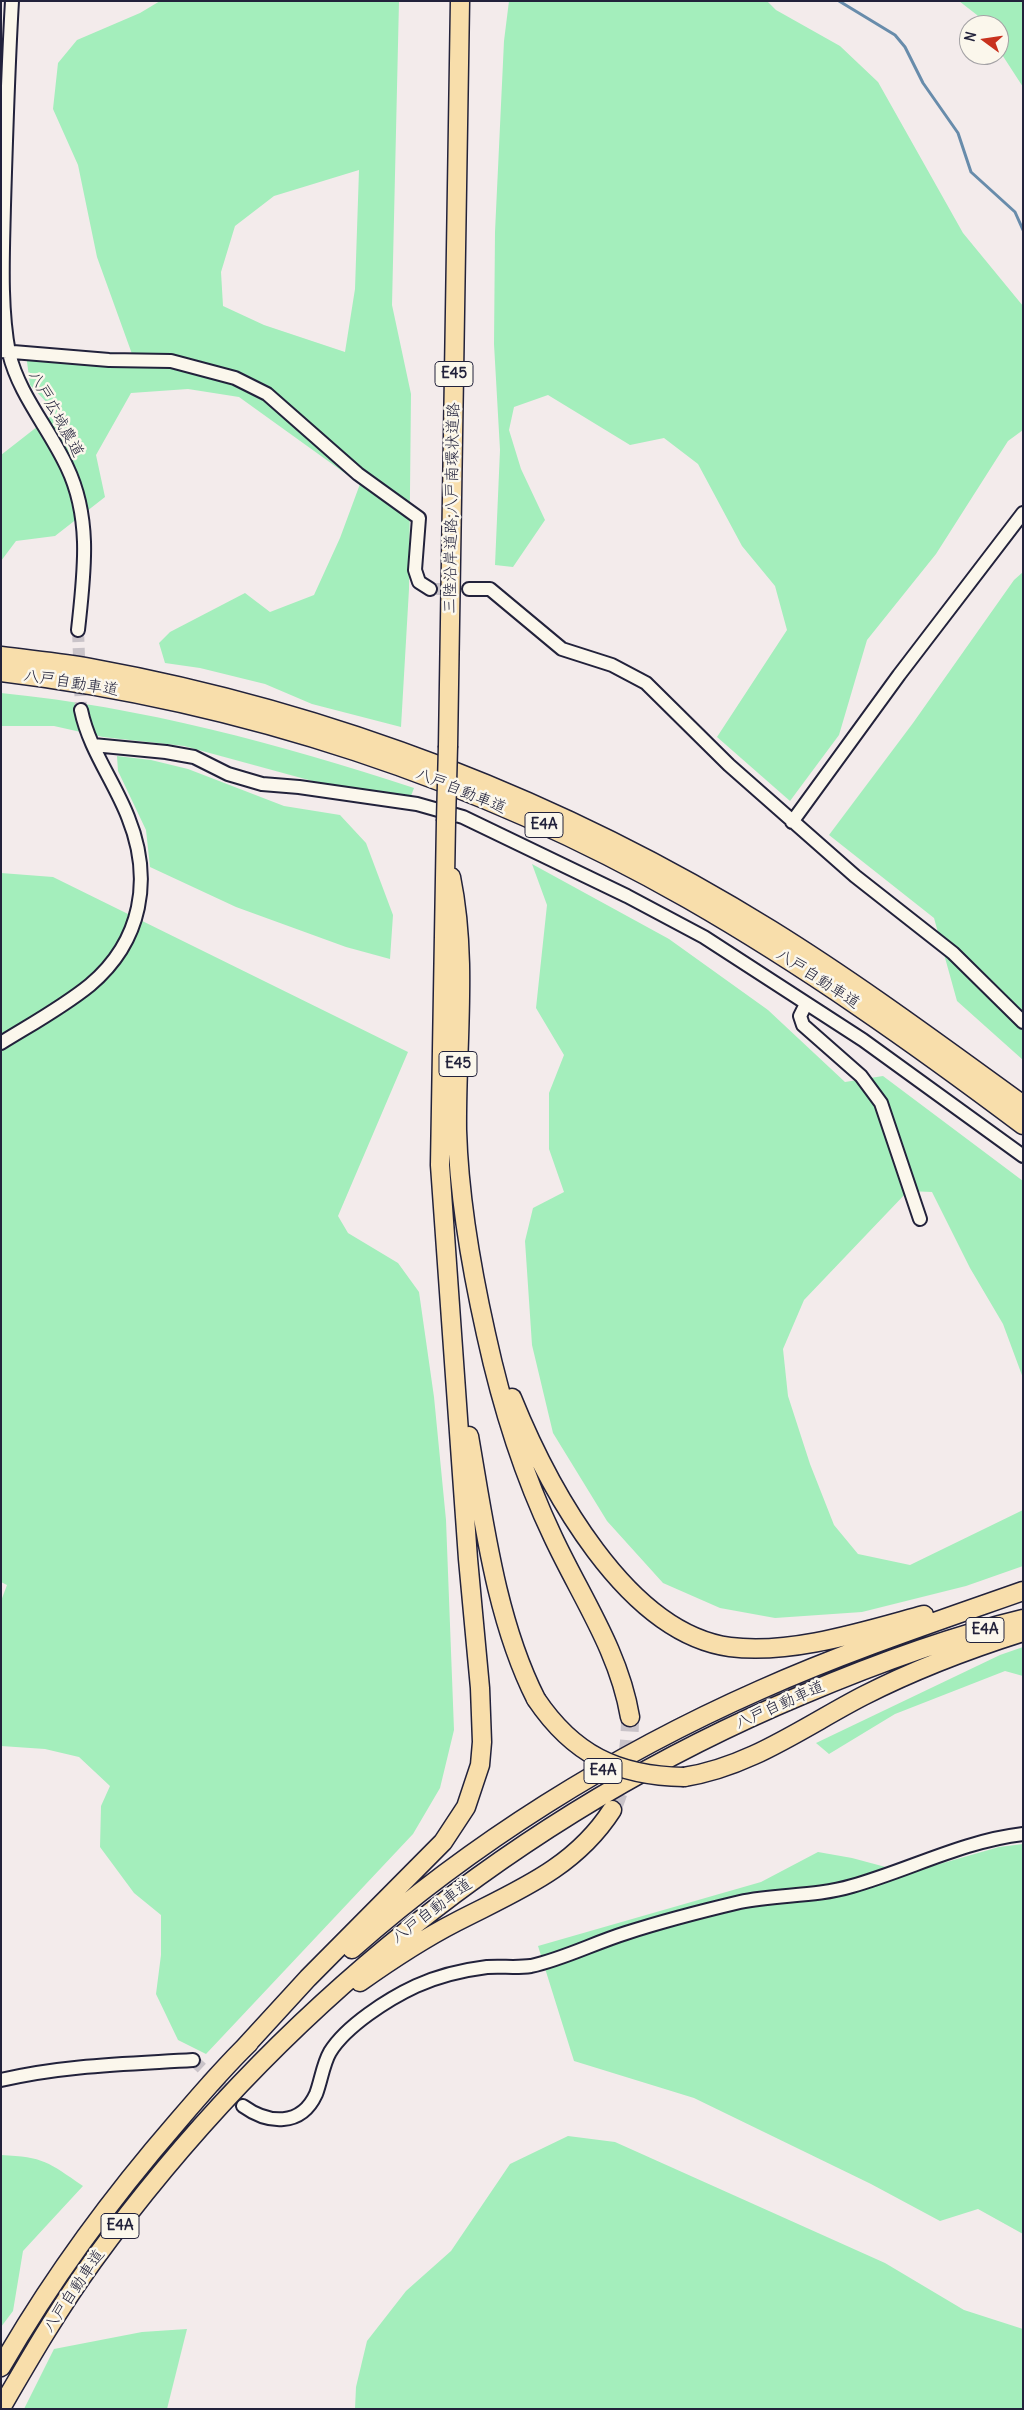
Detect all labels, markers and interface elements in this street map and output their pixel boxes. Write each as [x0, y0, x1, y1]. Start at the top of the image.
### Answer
north arrow [959, 15, 1009, 65]
text: N [961, 30, 980, 43]
road number: E45 [435, 362, 473, 386]
street label: 八戸広域農道 [24, 367, 88, 461]
street label: 三陸沿岸道路;八戸南環状道路 [441, 402, 463, 614]
street label: 八戸自動車道 [22, 666, 120, 700]
street label: 八戸自動車道 [413, 764, 509, 818]
road number: E4A [525, 812, 563, 838]
street label: 八戸自動車道 [773, 945, 863, 1013]
road number: E45 [439, 1052, 477, 1076]
road number: E4A [966, 1618, 1004, 1642]
street label: 八戸自動車道 [732, 1677, 828, 1733]
road number: E4A [584, 1758, 622, 1784]
street label: 八戸自動車道 [388, 1874, 476, 1948]
road number: E4A [101, 2214, 139, 2238]
street label: 八戸自動車道 [39, 2246, 109, 2336]

